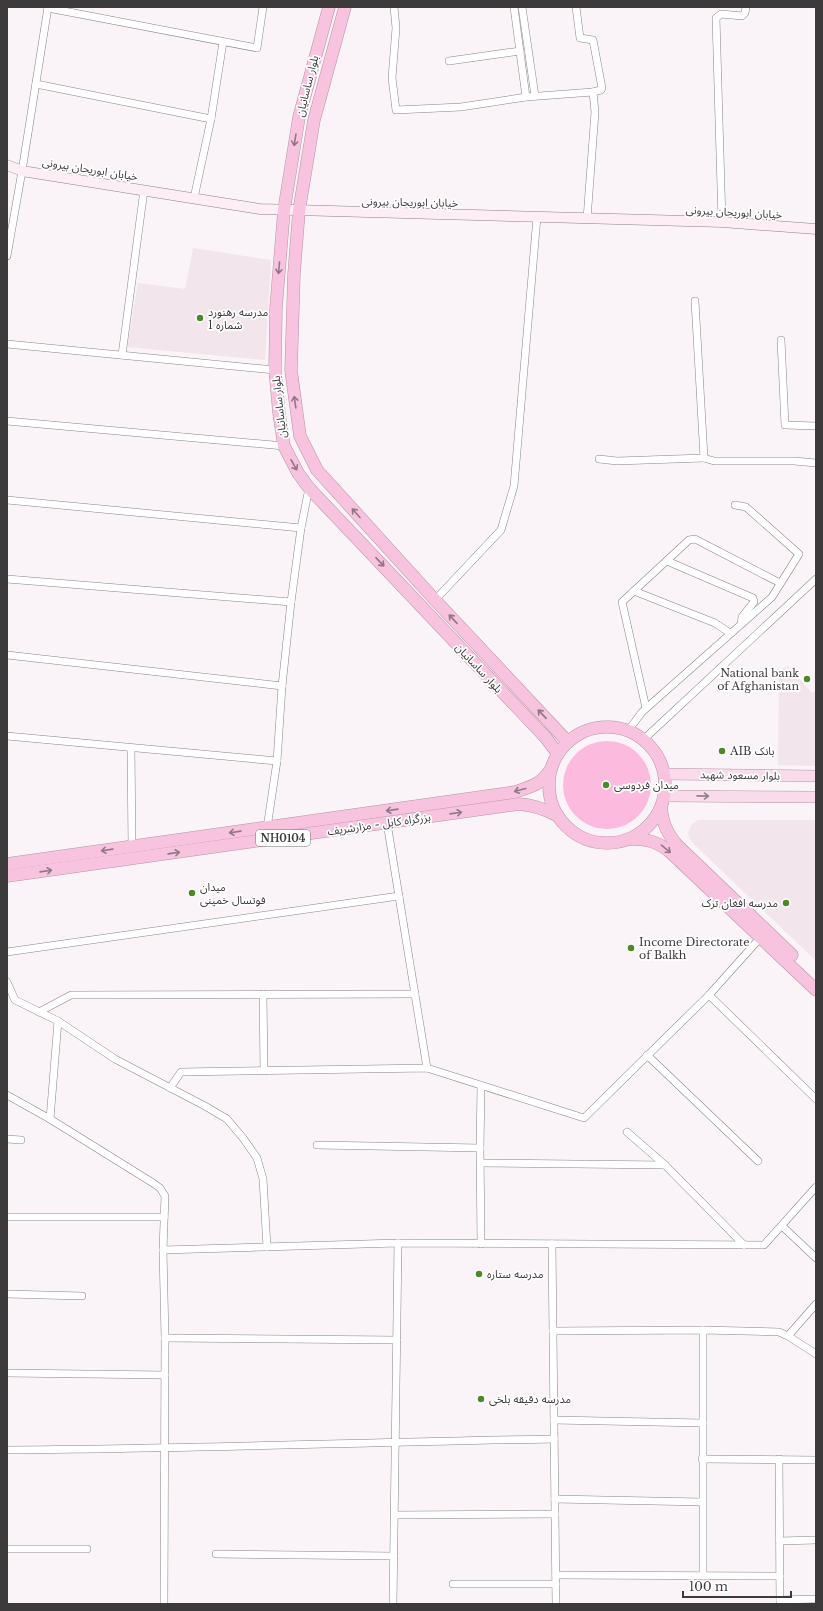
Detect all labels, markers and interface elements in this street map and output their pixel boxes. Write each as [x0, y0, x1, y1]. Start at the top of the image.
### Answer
street label: بلوار ساسانیان [293, 54, 321, 118]
one-way arrow [291, 133, 299, 146]
street label: خیابان ابوریحان بیرونی [41, 155, 139, 184]
street label: خیابان ابوریحان بیرونی [362, 194, 459, 210]
street label: خیابان ابوریحان بیرونی [685, 202, 783, 222]
one-way arrow [275, 261, 282, 274]
place label: مدرسه رهنورد شماره 1 [208, 305, 269, 332]
marker: مدرسه رهنورد شماره 1 [195, 313, 205, 323]
street label: بلوار ساسانیان [269, 375, 289, 439]
one-way arrow [291, 396, 299, 409]
one-way arrow [291, 459, 298, 471]
one-way arrow [351, 507, 360, 518]
one-way arrow [375, 557, 384, 568]
one-way arrow [448, 614, 458, 624]
street label: بلوار ساسانیان [452, 640, 506, 696]
place label: National bank of Afghanistan [717, 666, 799, 693]
marker: National bank of Afghanistan [802, 674, 812, 684]
one-way arrow [537, 709, 547, 719]
place label: AIB بانک [729, 744, 775, 758]
marker: AIB بانک [717, 746, 727, 756]
street label: بلوار مسعود شهید [700, 767, 780, 783]
place label: میدان فردوسی [614, 778, 679, 792]
marker: میدان فردوسی [601, 780, 611, 790]
one-way arrow [514, 787, 527, 794]
one-way arrow [696, 792, 709, 800]
one-way arrow [386, 806, 399, 814]
one-way arrow [449, 809, 462, 817]
street label: بزرگراه کابل - مزارشریف [326, 810, 432, 838]
one-way arrow [229, 828, 242, 836]
road number: NH0104 [256, 830, 310, 846]
one-way arrow [661, 844, 672, 853]
one-way arrow [101, 846, 114, 854]
one-way arrow [167, 849, 180, 857]
one-way arrow [39, 867, 52, 875]
place label: میدان فوتسال خمینی [200, 880, 266, 907]
marker: میدان فوتسال خمینی [187, 888, 197, 898]
place label: مدرسه افغان ترک [702, 896, 778, 910]
marker: مدرسه افغان ترک [781, 898, 791, 908]
place label: Income Directorate of Balkh [639, 935, 749, 962]
marker: Income Directorate of Balkh [626, 943, 636, 953]
place label: مدرسه ستاره [487, 1267, 544, 1281]
marker: مدرسه ستاره [474, 1269, 484, 1279]
place label: مدرسه دقيقه بلخى [489, 1392, 571, 1406]
marker: مدرسه دقيقه بلخى [476, 1394, 486, 1404]
scale bar [683, 1573, 791, 1599]
text: 100 m [689, 1579, 728, 1594]

